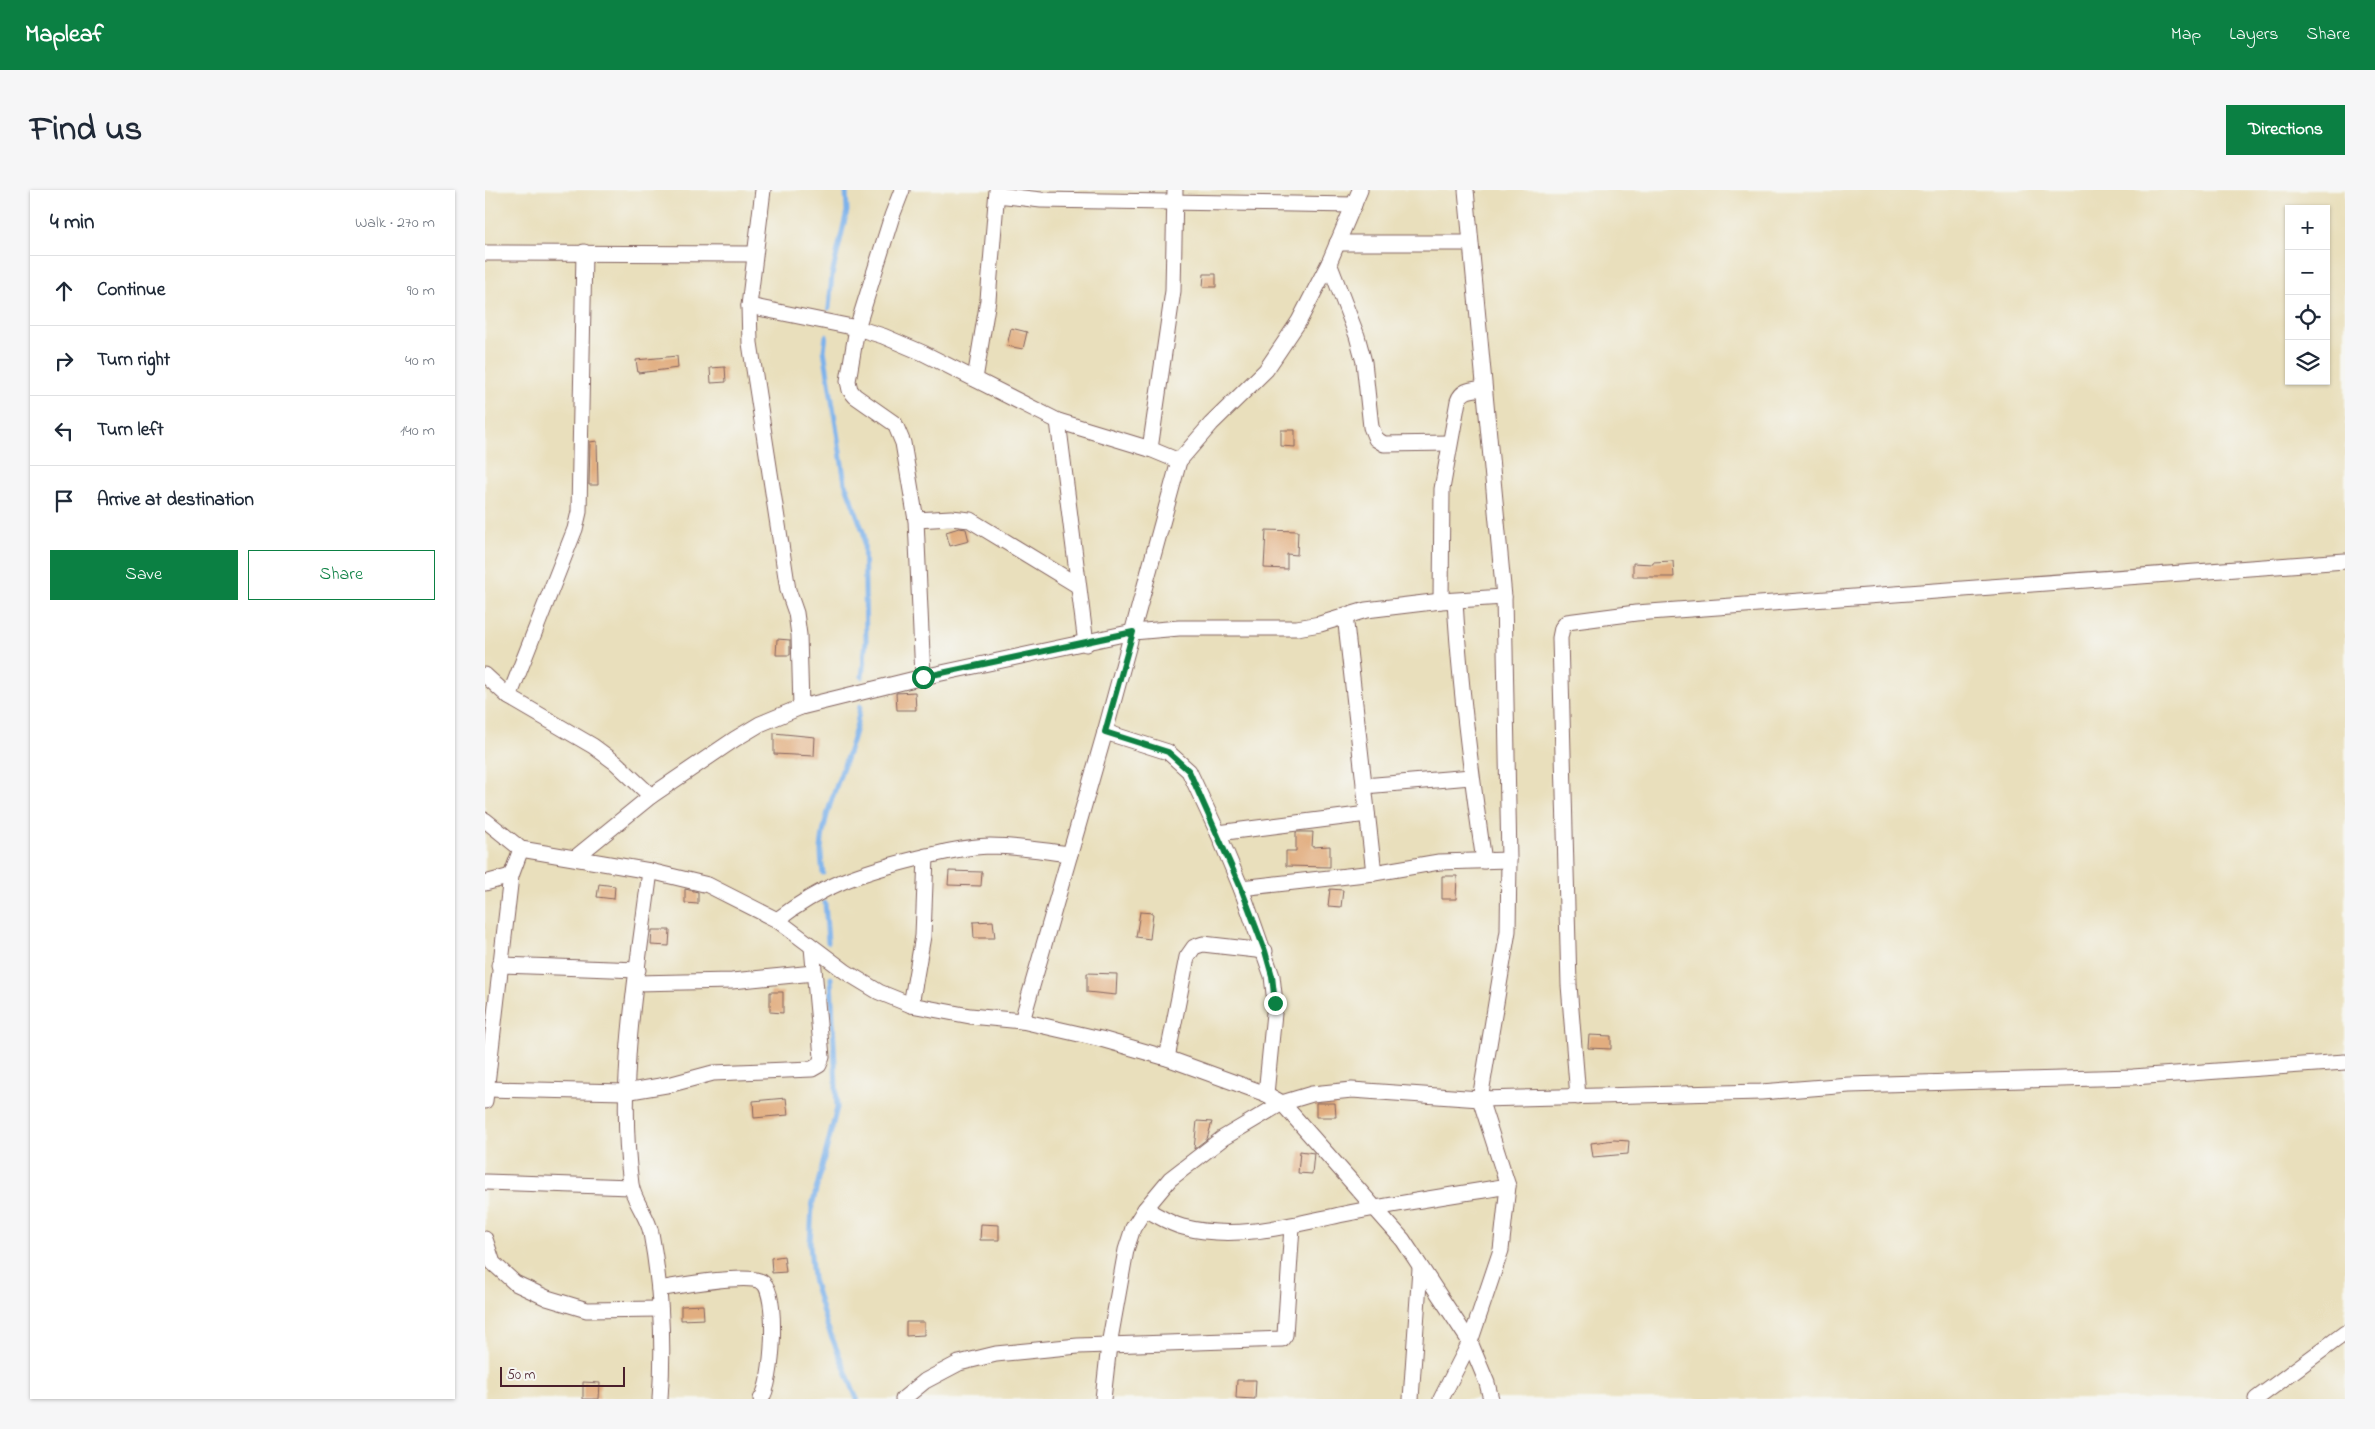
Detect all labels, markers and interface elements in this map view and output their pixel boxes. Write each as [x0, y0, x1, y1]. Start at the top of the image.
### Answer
text: Mapleaf [25, 18, 104, 53]
text: Map [2171, 22, 2201, 48]
text: Layers [2229, 22, 2279, 48]
text: Share [2307, 22, 2350, 48]
text: Find us [30, 105, 142, 156]
button: Directions [2226, 105, 2345, 155]
map controls [2285, 205, 2330, 385]
button: + [2285, 205, 2330, 250]
text: 4 min [50, 208, 94, 238]
text: Walk · 270 m [355, 211, 435, 235]
button: − [2285, 250, 2330, 295]
icon: ahead [50, 277, 78, 305]
text: Continue [97, 277, 165, 304]
text: 90 m [407, 279, 435, 303]
button: locate [2285, 295, 2330, 340]
button: layers [2285, 340, 2330, 385]
icon: right [50, 347, 78, 375]
text: Turn right [97, 347, 170, 374]
text: 40 m [405, 349, 435, 373]
icon: left [50, 417, 78, 445]
text: Turn left [97, 417, 164, 444]
text: 140 m [400, 419, 435, 443]
icon: arrive [50, 487, 78, 515]
text: Arrive at destination [97, 487, 254, 514]
button: Save [50, 550, 238, 600]
button: Share [248, 550, 435, 600]
route start [912, 666, 935, 689]
route end [1264, 992, 1287, 1015]
scale bar [500, 1364, 625, 1387]
text: 50 m [507, 1365, 535, 1386]

